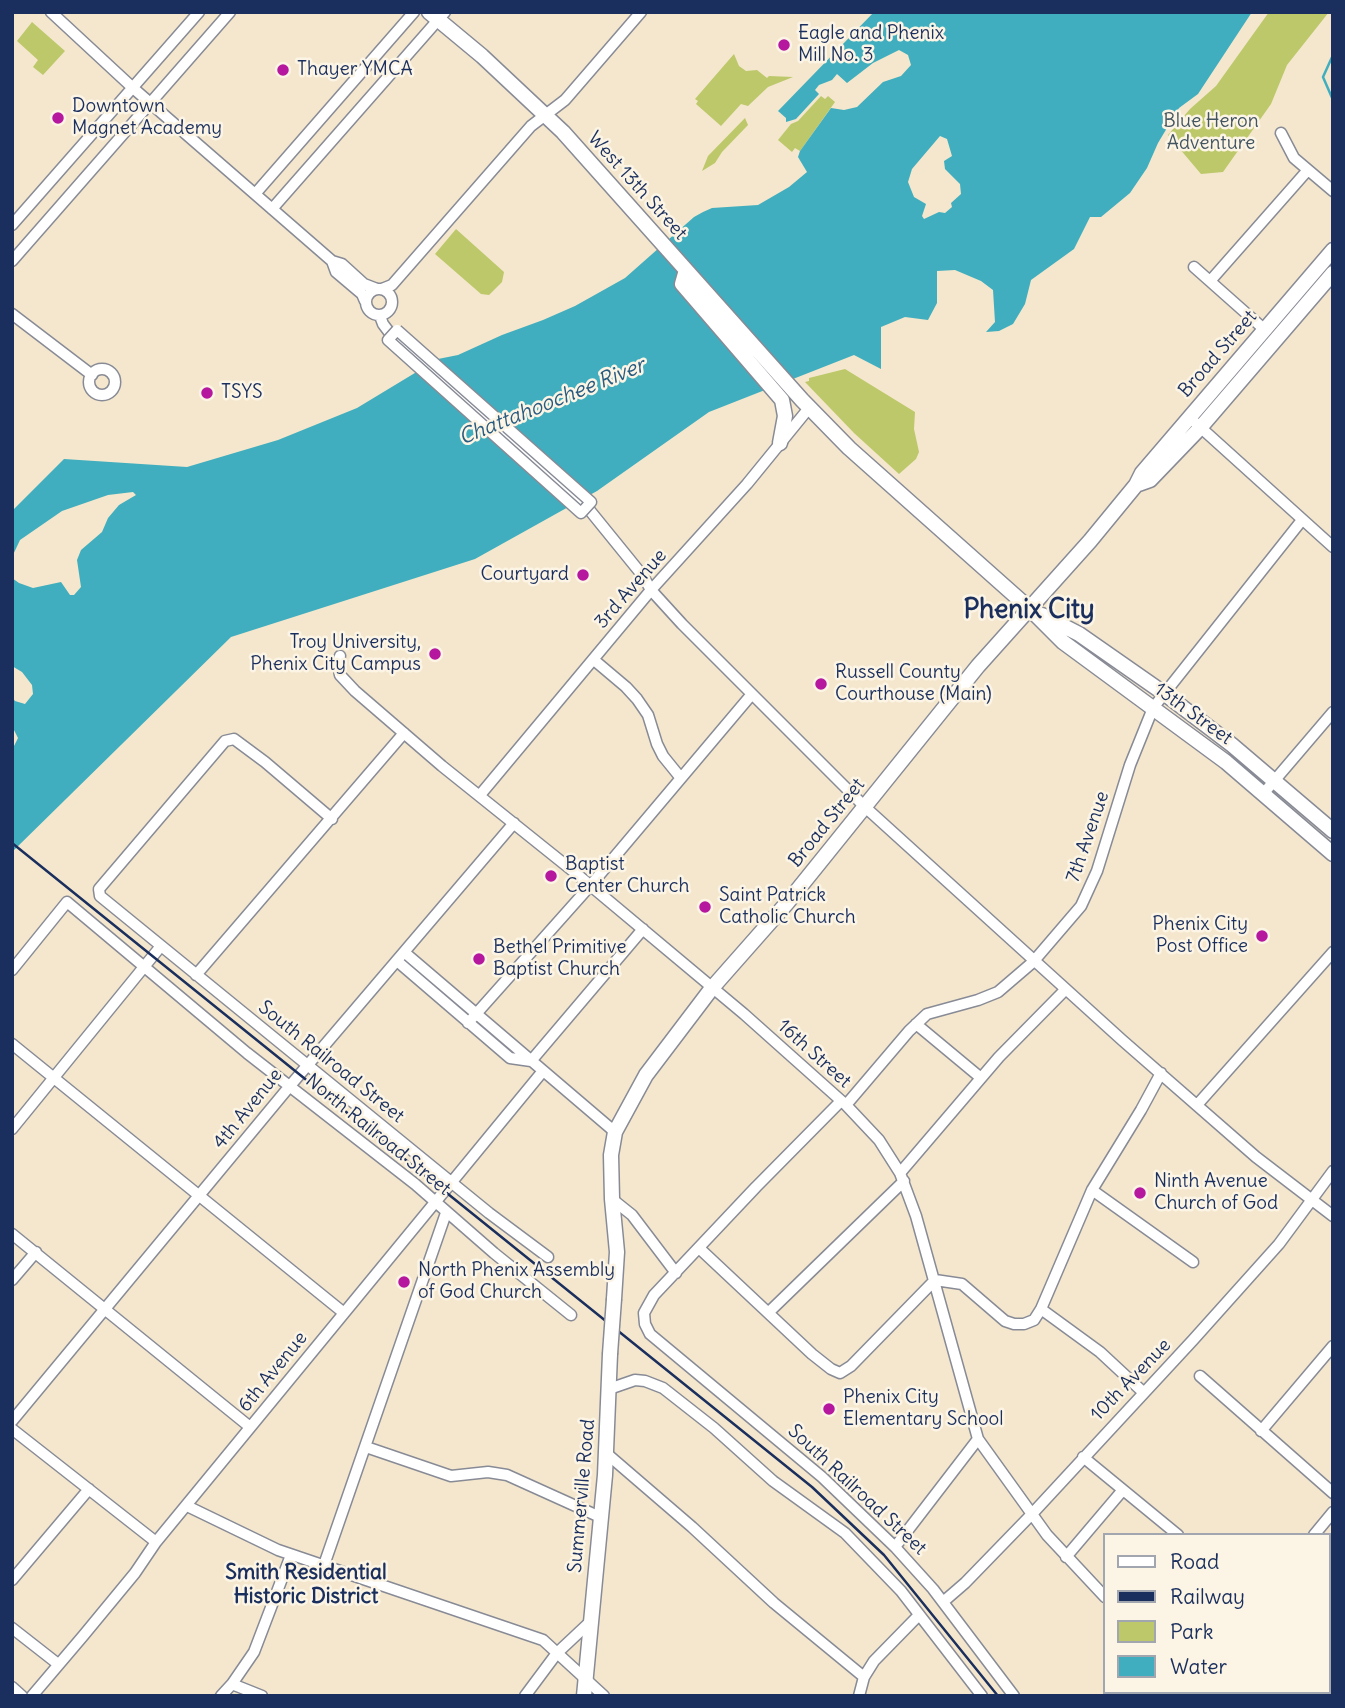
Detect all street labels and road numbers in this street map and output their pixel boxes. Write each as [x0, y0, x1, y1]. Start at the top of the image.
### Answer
street label: West 13th Street [583, 127, 691, 245]
street label: Broad Street [1174, 306, 1262, 402]
street label: 3rd Avenue [590, 545, 672, 633]
street label: 13th Street [1150, 678, 1236, 750]
street label: Broad Street [784, 774, 870, 872]
street label: 7th Avenue [1062, 788, 1114, 886]
street label: South Railroad Street [253, 996, 409, 1128]
street label: 16th Street [773, 1015, 855, 1093]
street label: 4th Avenue [209, 1064, 287, 1154]
street label: North Railroad Street [301, 1069, 455, 1201]
street label: 6th Avenue [234, 1327, 312, 1417]
street label: 10th Avenue [1086, 1334, 1176, 1426]
street label: Summerville Road [564, 1418, 600, 1574]
street label: South Railroad Street [783, 1420, 931, 1560]

